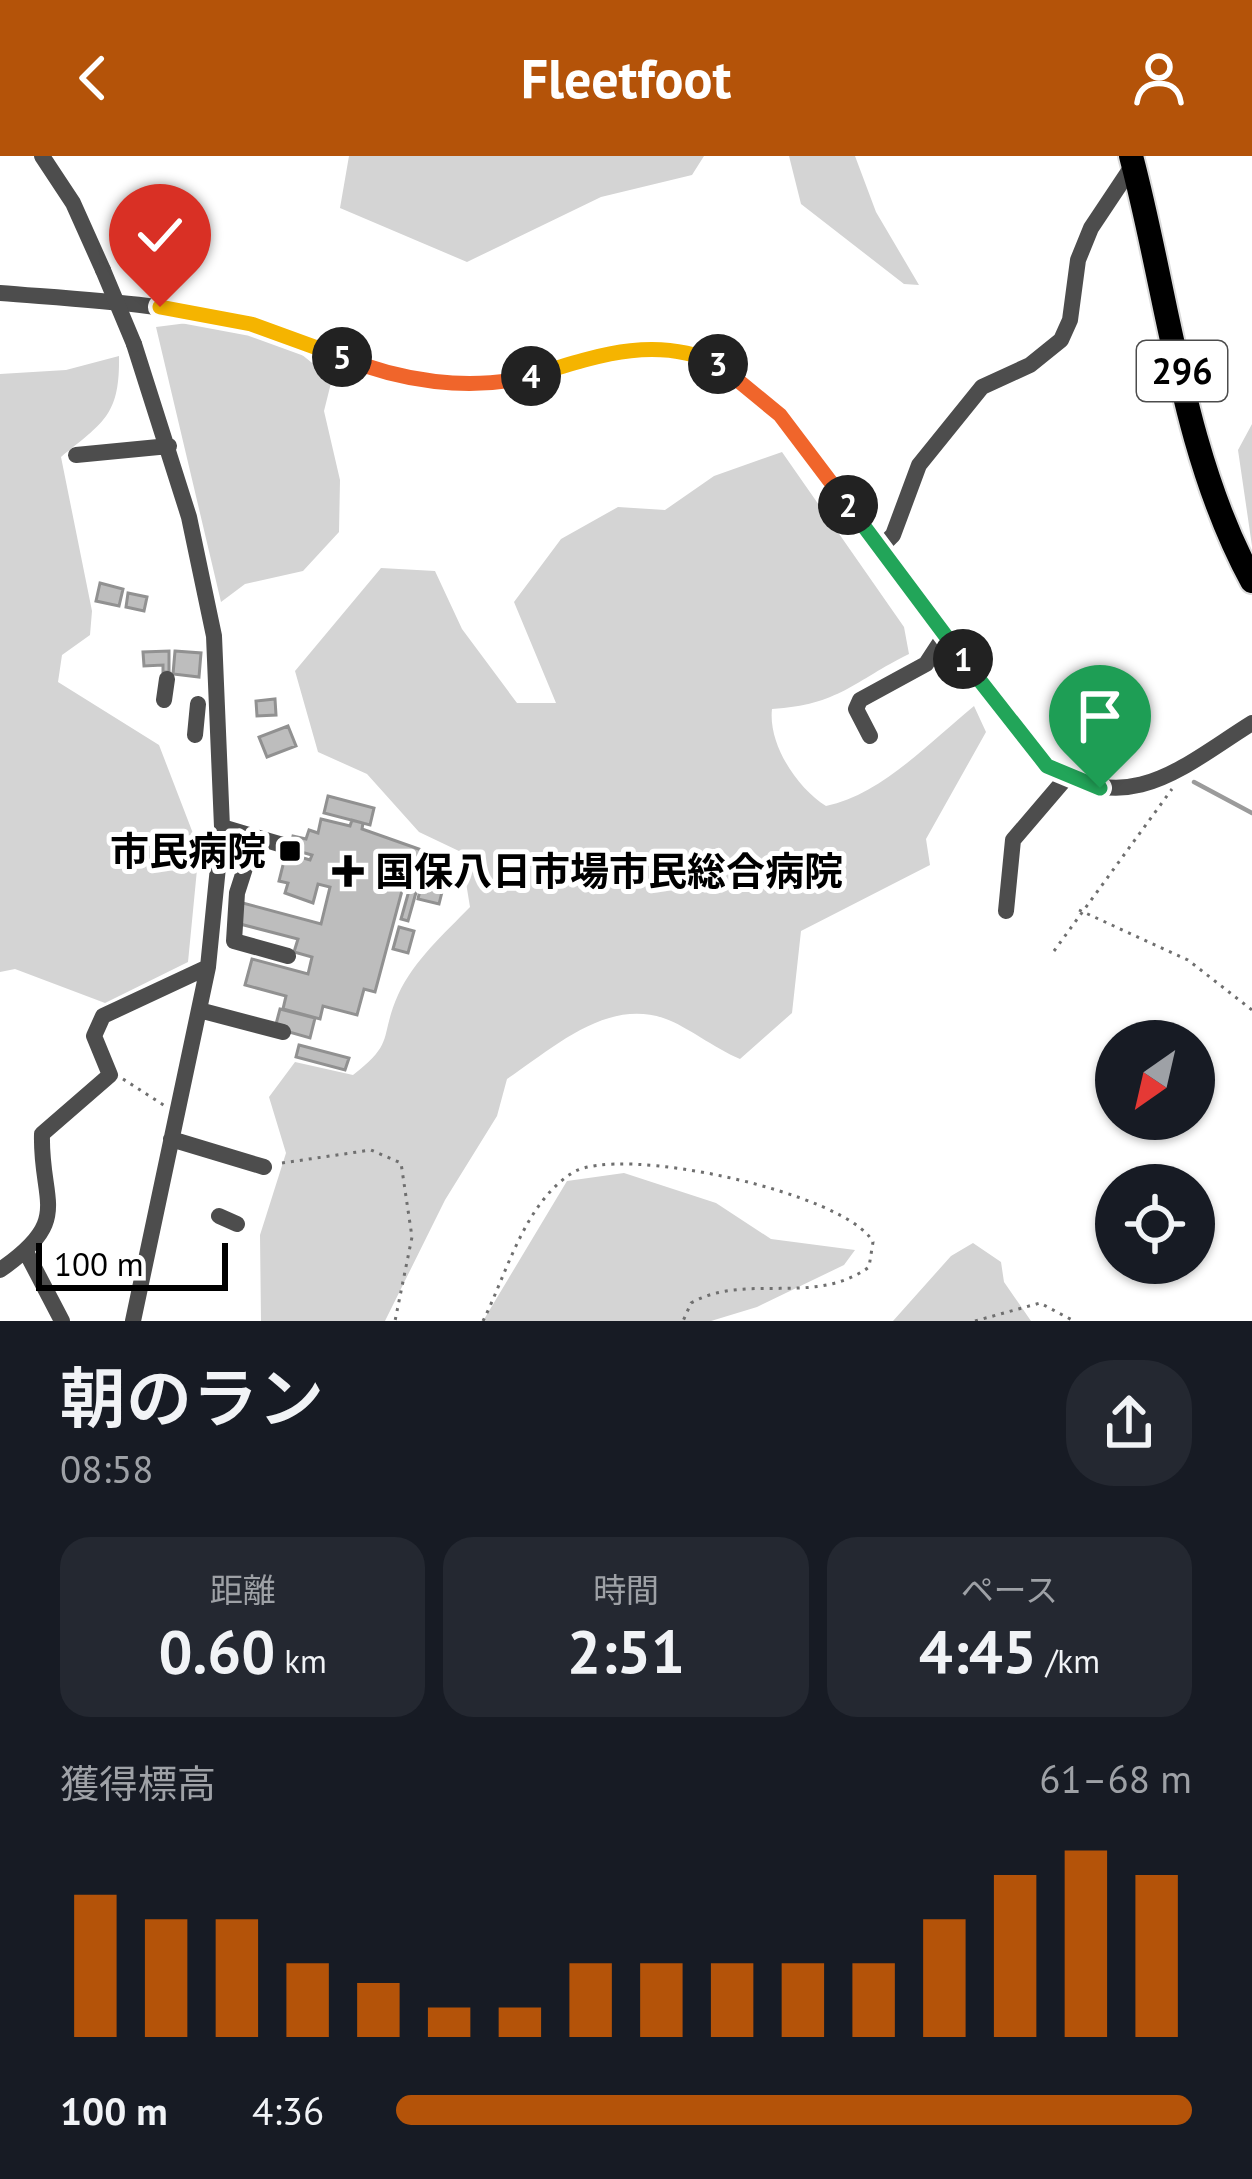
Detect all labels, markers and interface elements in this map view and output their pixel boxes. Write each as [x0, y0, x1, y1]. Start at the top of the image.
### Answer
text: Fleetfoot [521, 43, 731, 113]
icon: back [60, 45, 126, 111]
icon: person [1126, 45, 1192, 111]
pin [109, 184, 211, 307]
icon: check [127, 202, 193, 268]
pin: 5 [312, 327, 372, 387]
pin: 3 [688, 334, 748, 394]
text: 5 [333, 335, 351, 378]
road number: 296 [1137, 341, 1227, 401]
text: 3 [709, 342, 727, 385]
pin: 4 [501, 346, 561, 406]
text: 4 [522, 354, 540, 397]
pin: 2 [818, 475, 878, 535]
text: 2 [839, 483, 857, 526]
pin: 1 [933, 629, 993, 689]
text: 1 [954, 637, 972, 680]
pin [1049, 665, 1151, 788]
icon: arrive [1067, 683, 1133, 749]
place label: 市民病院 [110, 825, 266, 876]
marker: 市民病院 [277, 838, 303, 864]
place label: 国保八日市場市民総合病院 [375, 845, 843, 896]
marker: 国保八日市場市民総合病院 [332, 855, 364, 887]
north arrow [1095, 1020, 1215, 1140]
map controls [1095, 1020, 1215, 1284]
button: locate [1095, 1164, 1215, 1284]
scale bar [36, 1237, 228, 1290]
text: 100 m [54, 1242, 144, 1285]
text: 朝のラン [60, 1355, 324, 1440]
button: share [1066, 1360, 1192, 1486]
text: 08:58 [60, 1443, 154, 1494]
text: 距離 [210, 1568, 276, 1611]
text: 時間 [593, 1568, 659, 1611]
text: ペース [961, 1568, 1058, 1611]
text: 0.60 [159, 1612, 275, 1690]
text: 2:51 [567, 1612, 685, 1690]
text: 4:45 [919, 1612, 1037, 1690]
text: km [275, 1639, 327, 1682]
text: /km [1037, 1639, 1100, 1682]
text: 61–68 m [1039, 1753, 1192, 1804]
text: 獲得標高 [60, 1758, 216, 1809]
text: 100 m [60, 2085, 168, 2136]
text: 4:36 [252, 2085, 324, 2136]

